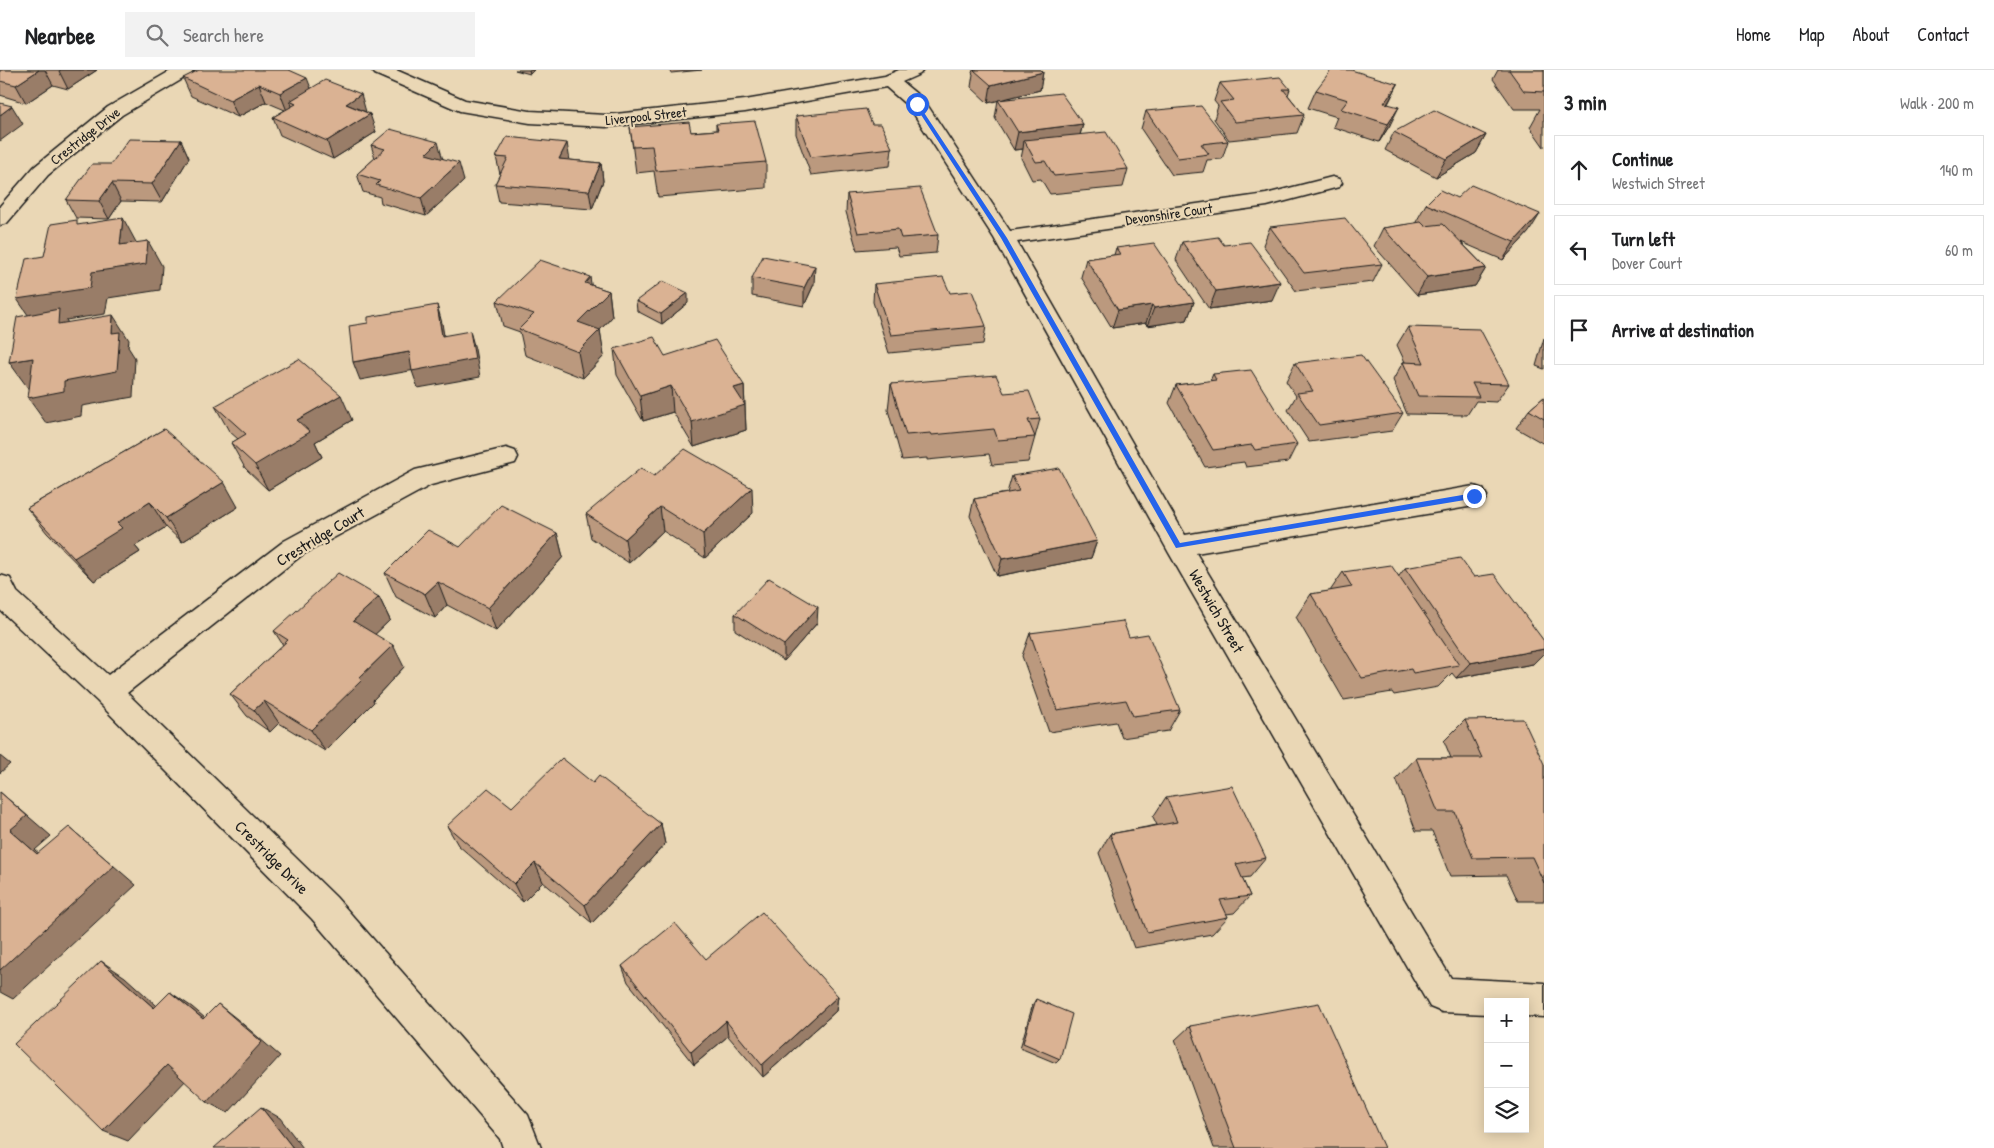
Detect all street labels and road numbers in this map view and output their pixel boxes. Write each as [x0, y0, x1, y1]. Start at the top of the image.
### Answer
street label: Crestridge Drive [46, 102, 125, 170]
street label: Liverpool Street [604, 102, 688, 130]
street label: Devonshire Court [1124, 198, 1214, 229]
street label: Crestridge Court [272, 501, 369, 571]
street label: Westwich Street [1184, 565, 1250, 657]
street label: Crestridge Drive [230, 815, 314, 899]

